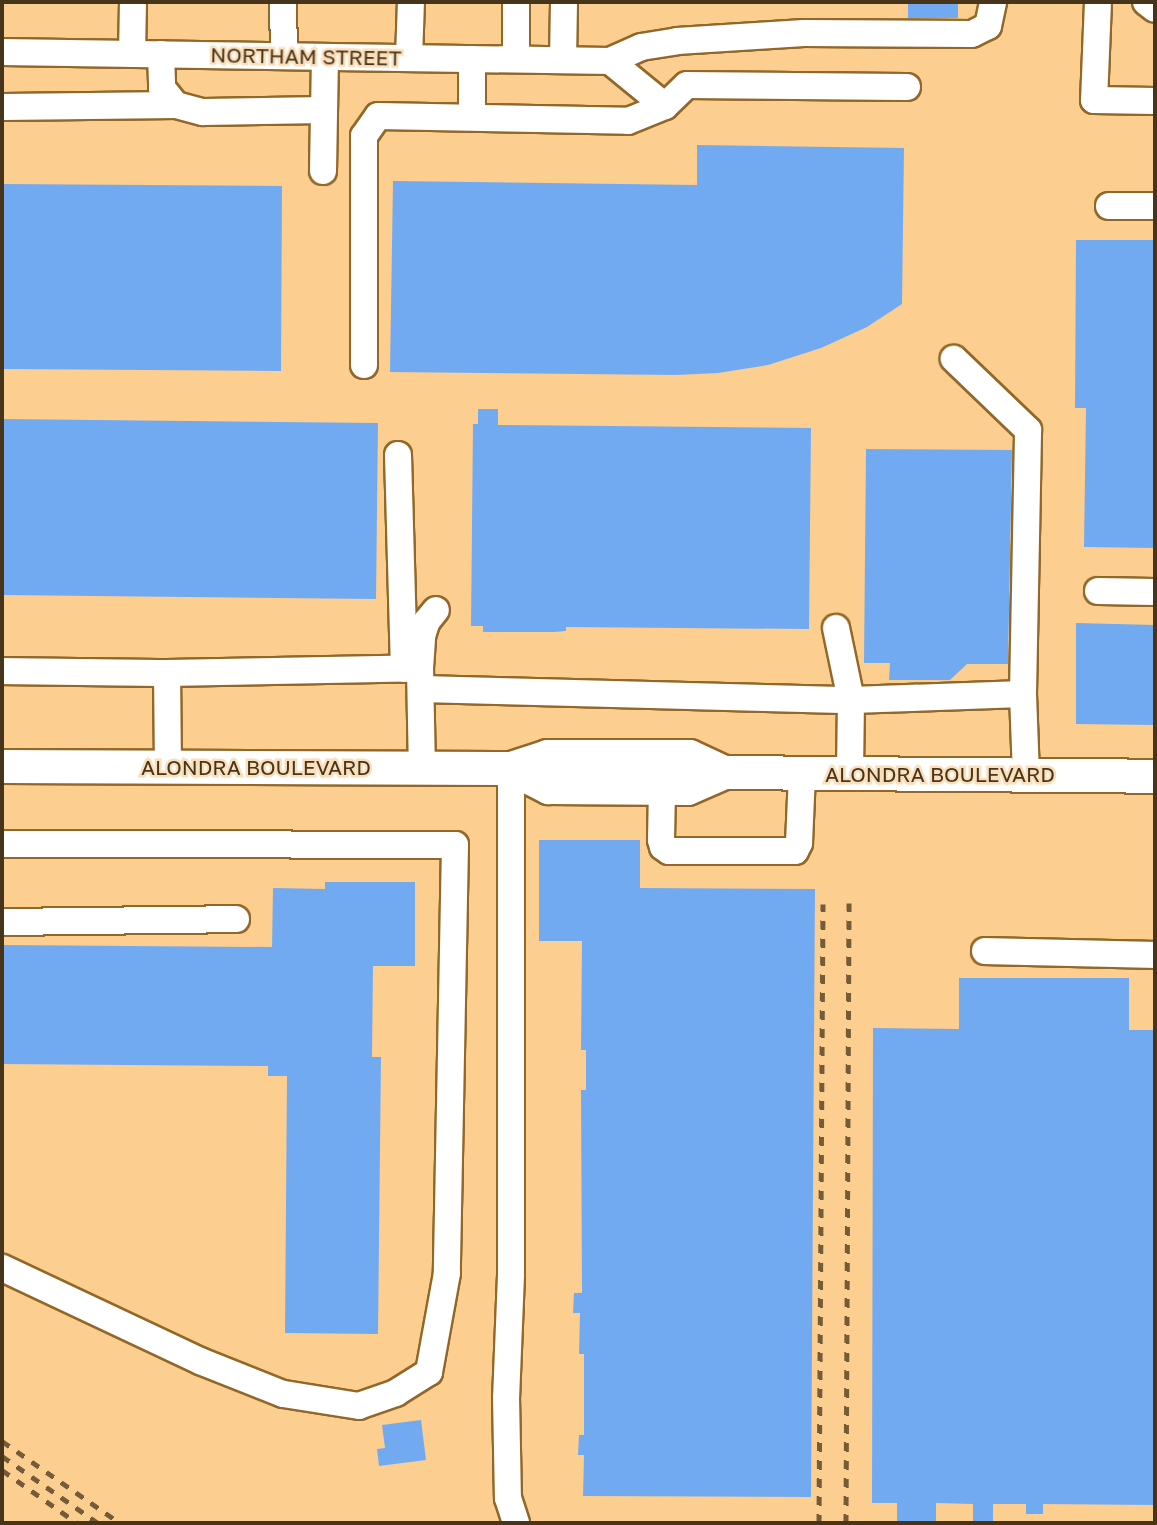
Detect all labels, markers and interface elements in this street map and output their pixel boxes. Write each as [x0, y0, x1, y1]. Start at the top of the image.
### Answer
street label: NORTHAM STREET [210, 42, 402, 70]
street label: ALONDRA BOULEVARD [141, 754, 371, 780]
street label: ALONDRA BOULEVARD [825, 761, 1055, 787]

